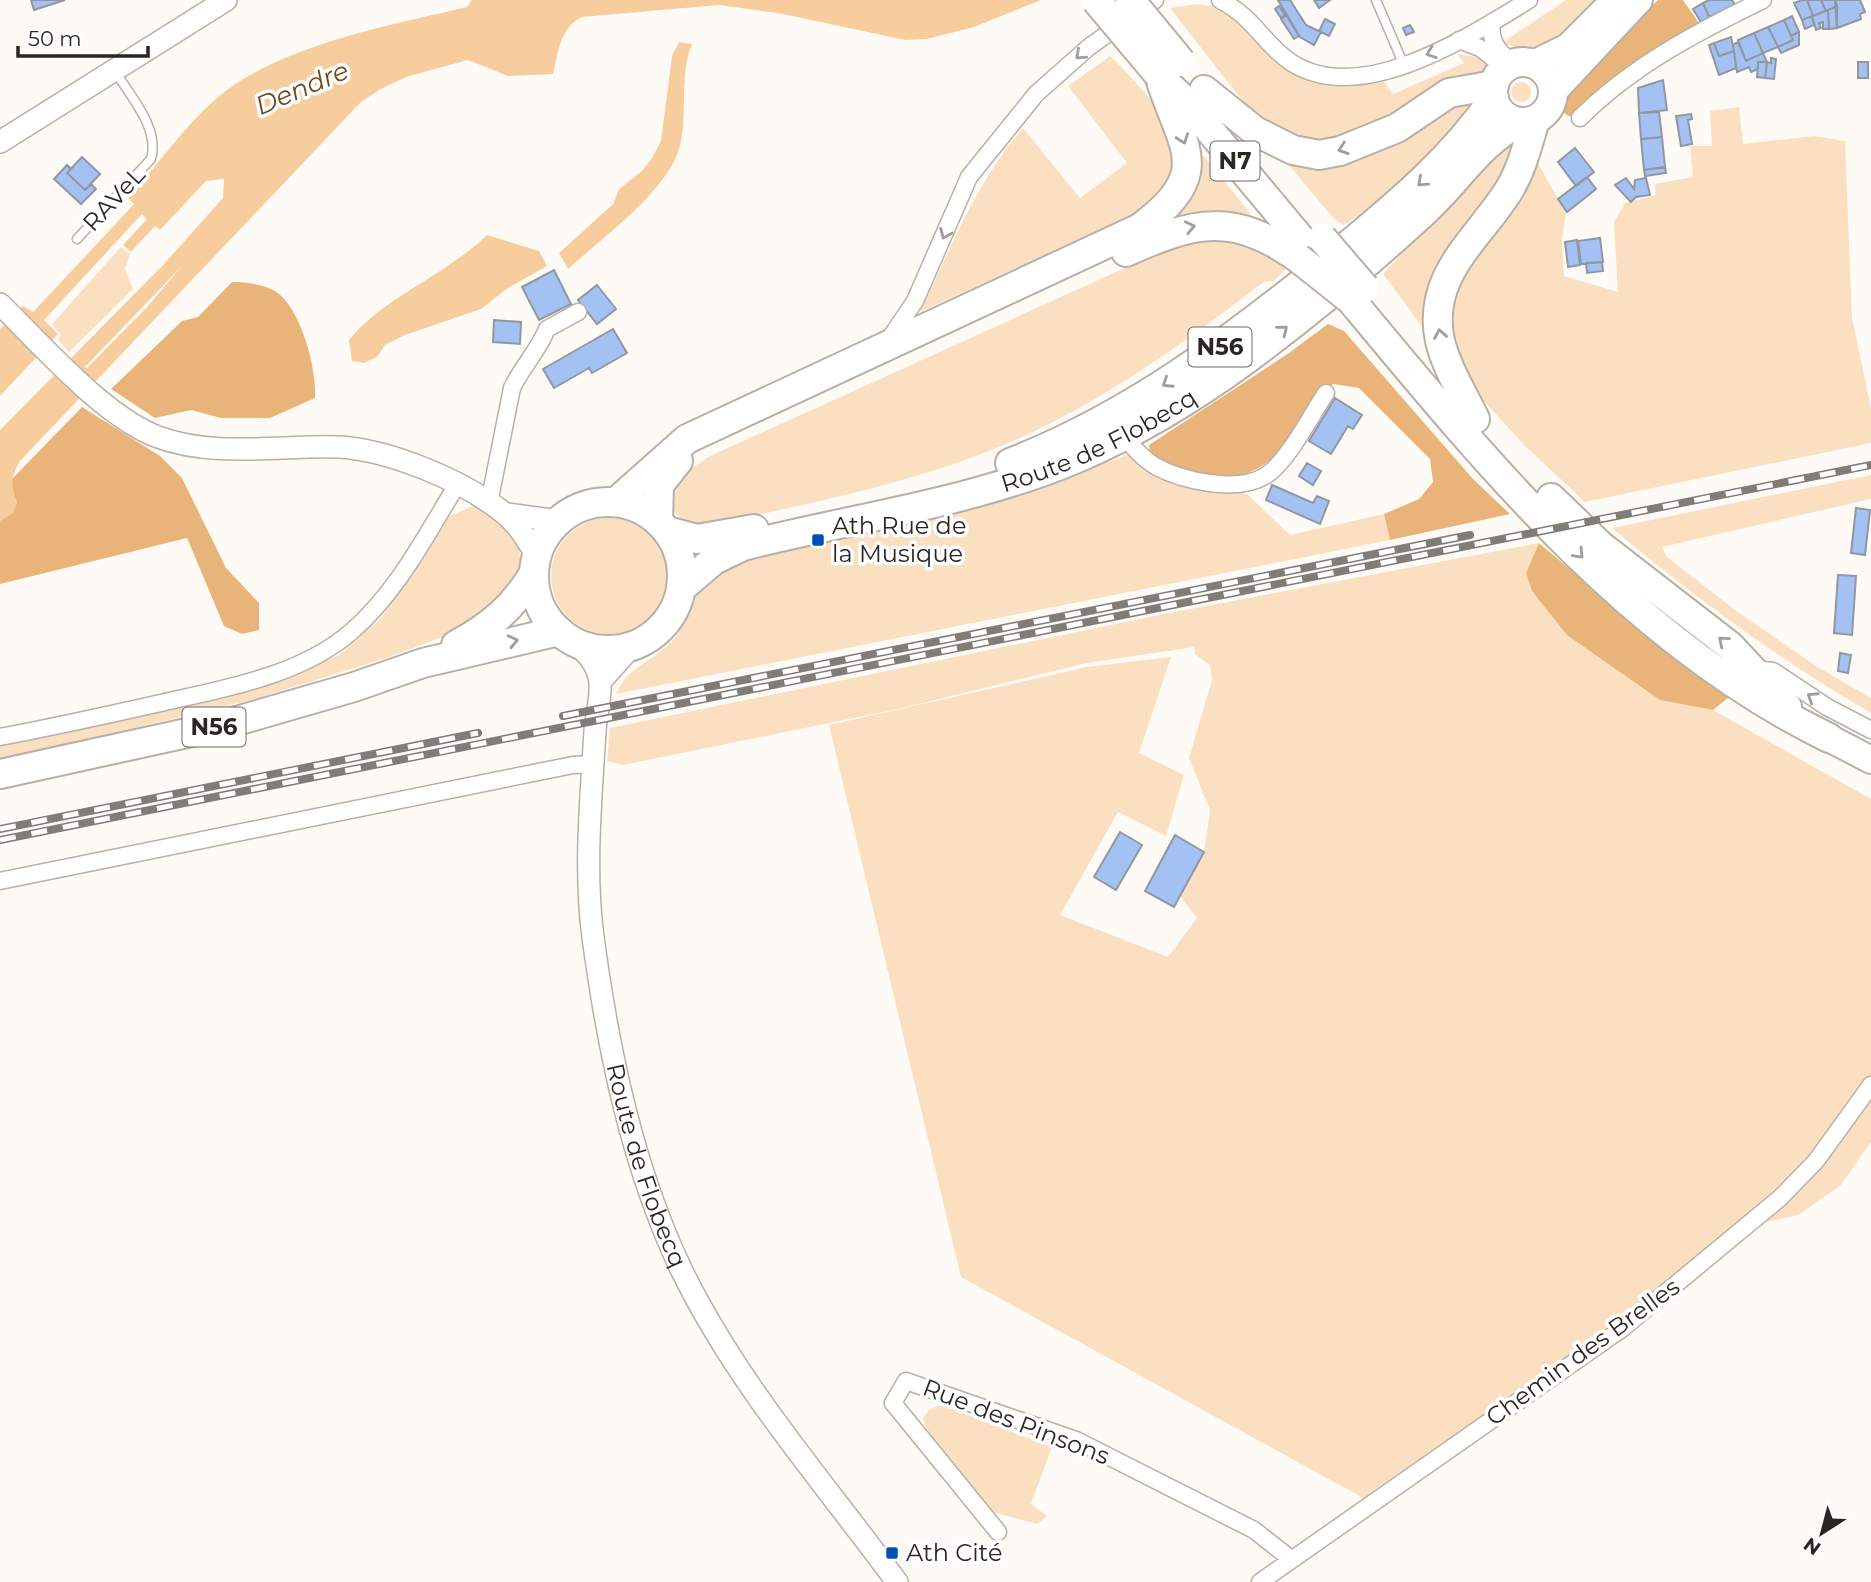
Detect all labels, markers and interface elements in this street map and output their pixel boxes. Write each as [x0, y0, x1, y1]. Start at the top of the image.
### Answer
scale bar [18, 14, 147, 58]
text: 50 m [28, 26, 82, 51]
one-way arrow [1426, 44, 1438, 58]
one-way arrow [1075, 47, 1088, 59]
water label: Dendre [251, 54, 353, 122]
one-way arrow [1174, 132, 1188, 144]
one-way arrow [1338, 141, 1350, 155]
road number: N7 [1210, 142, 1260, 180]
street label: RAVeL [77, 160, 151, 237]
one-way arrow [1417, 174, 1430, 186]
one-way arrow [1184, 221, 1196, 236]
one-way arrow [939, 227, 953, 239]
one-way arrow [1275, 325, 1287, 338]
road number: N56 [1188, 328, 1252, 366]
one-way arrow [1433, 328, 1448, 340]
one-way arrow [1162, 375, 1175, 388]
street label: Route de Flobecq [998, 382, 1202, 498]
place label: Ath Rue de la Musique [832, 511, 966, 568]
marker: Ath Rue de la Musique [810, 532, 826, 548]
one-way arrow [1571, 546, 1583, 559]
one-way arrow [507, 634, 519, 649]
one-way arrow [1718, 637, 1731, 649]
one-way arrow [1806, 692, 1819, 705]
road number: N56 [182, 708, 246, 747]
street label: Route de Flobecq [601, 1061, 693, 1272]
street label: Chemin des Brelles [1480, 1272, 1685, 1432]
street label: Rue des Pinsons [919, 1373, 1114, 1470]
north arrow [1787, 1498, 1857, 1568]
text: N [1799, 1533, 1825, 1560]
place label: Ath Cité [906, 1538, 1002, 1567]
marker: Ath Cité [884, 1545, 900, 1561]

